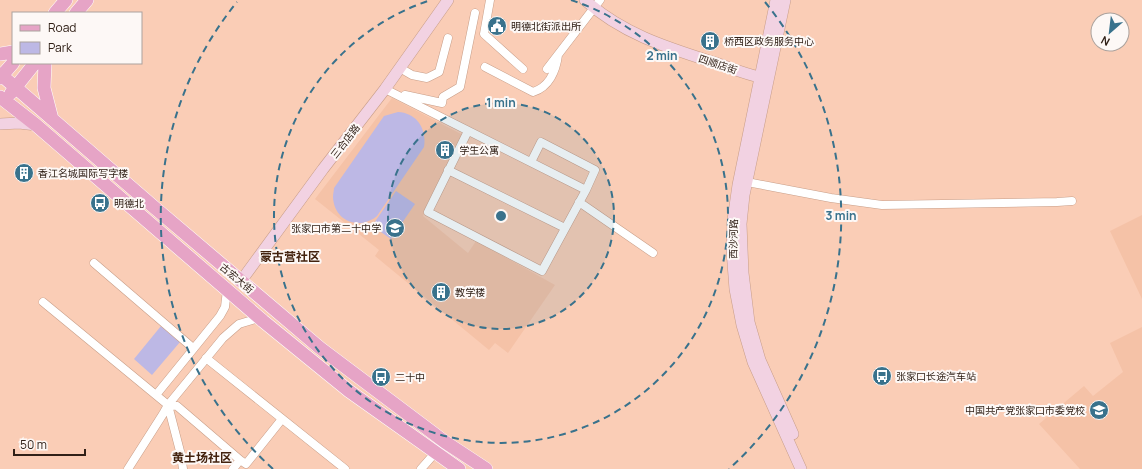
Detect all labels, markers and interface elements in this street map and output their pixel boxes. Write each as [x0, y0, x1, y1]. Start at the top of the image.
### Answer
legend [12, 12, 142, 64]
north arrow [1090, 12, 1130, 52]
public building icon: 明德北街派出所 [486, 15, 508, 37]
text: Road [48, 19, 76, 36]
place label: 明德北街派出所 [511, 19, 581, 33]
building icon: 桥西区政务服务中心 [699, 30, 721, 52]
text: N [1098, 33, 1112, 50]
place label: 桥西区政务服务中心 [724, 34, 814, 48]
text: Park [48, 39, 73, 56]
text: 2 min [646, 47, 678, 64]
street label: 四顺店街 [697, 51, 739, 77]
text: 1 min [486, 94, 516, 111]
street label: 三合店路 [327, 121, 363, 161]
building icon: 学生公寓 [434, 139, 456, 161]
place label: 学生公寓 [459, 143, 499, 157]
building icon: 香江名城国际写字楼 [13, 162, 35, 184]
place label: 香江名城国际写字楼 [38, 166, 128, 180]
bus stop icon: 明德北 [89, 192, 111, 214]
place label: 明德北 [114, 196, 144, 210]
text: 3 min [825, 207, 857, 224]
centre of rings [494, 209, 508, 223]
school or university icon: 张家口市第二十中学 [384, 217, 406, 239]
street label: 西沙河路 [726, 219, 740, 259]
place label: 张家口市第二十中学 [291, 221, 381, 235]
district label: 蒙古营社区 [260, 248, 320, 265]
street label: 古宏大街 [217, 260, 257, 296]
building icon: 教学楼 [430, 281, 452, 303]
place label: 教学楼 [455, 285, 485, 299]
bus stop icon: 张家口长途汽车站 [871, 365, 893, 387]
bus stop icon: 二十中 [370, 366, 392, 388]
place label: 张家口长途汽车站 [896, 369, 976, 383]
place label: 二十中 [395, 370, 425, 384]
school or university icon: 中国共产党张家口市委党校 [1088, 399, 1110, 421]
place label: 中国共产党张家口市委党校 [965, 403, 1085, 417]
scale bar [14, 431, 85, 457]
text: 50 m [20, 436, 47, 453]
district label: 黄土场社区 [172, 449, 232, 466]

